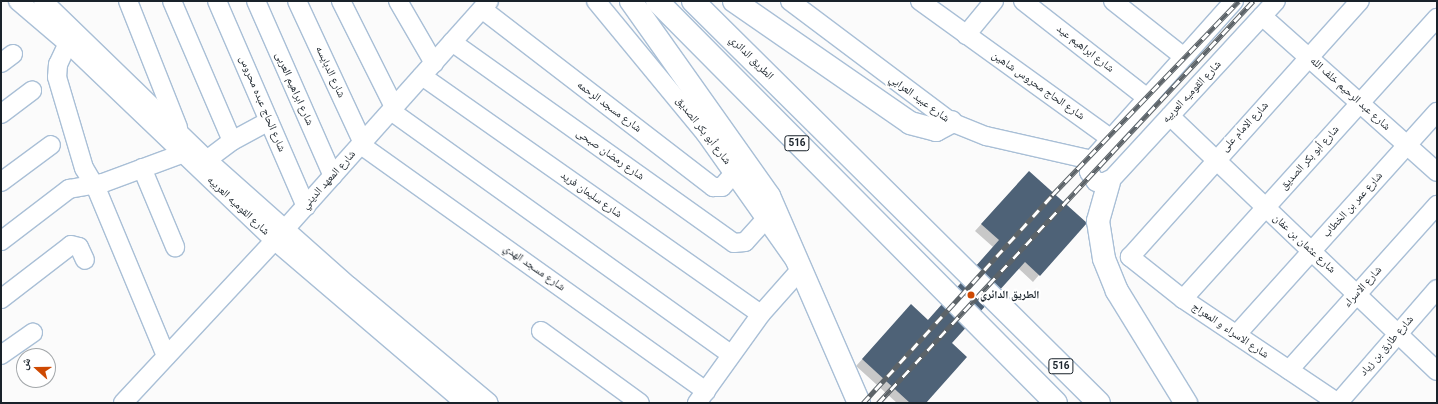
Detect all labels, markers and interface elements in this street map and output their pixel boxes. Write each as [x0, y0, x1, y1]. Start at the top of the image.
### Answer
street label: شارع ابراهيم عيد [1054, 23, 1116, 75]
street label: الطريق الدائري [726, 33, 776, 83]
street label: شارع الدبايسه [312, 44, 348, 100]
street label: شارع الحاج محروس شاهين [989, 49, 1087, 123]
street label: شارع ابراهيم العربى [272, 50, 316, 128]
street label: شارع الحاج عبده محروس [236, 54, 288, 154]
street label: شارع عبد الرحيم خلف الله [1307, 55, 1393, 133]
street label: شارع القوميه العربيه [1160, 58, 1224, 126]
street label: شارع عبيد العرابي [886, 73, 952, 125]
street label: شارع مسجد الرحمه [574, 79, 644, 135]
street label: شارع أبو بكر الصديق [673, 95, 733, 167]
street label: شارع الامام على [1218, 99, 1272, 155]
street label: شارع أبو بكر الصديق [1278, 123, 1342, 193]
street label: شارع رمضان صبحى [573, 127, 647, 183]
road number: 516 [784, 135, 810, 151]
street label: شارع المعهد الديني [299, 148, 359, 212]
street label: شارع سليمان فريد [558, 169, 624, 221]
street label: شارع عمر بن الخطاب [1320, 170, 1386, 240]
street label: شارع القوميه العربيه [204, 174, 272, 238]
street label: شارع عثمان بن عفان [1270, 212, 1338, 276]
street label: شارع مسجد الهدي [501, 242, 567, 294]
street label: شارع الاسراء [1341, 264, 1385, 310]
place label: الطريق الدائري [980, 288, 1039, 302]
marker: الطريق الدائري [965, 289, 977, 301]
street label: شارع الاسراء و المعراج [1189, 300, 1271, 362]
street label: شارع طارق بن زياد [1357, 313, 1417, 379]
north arrow [16, 348, 56, 388]
text: ش [17, 356, 33, 372]
road number: 516 [1048, 358, 1074, 374]

